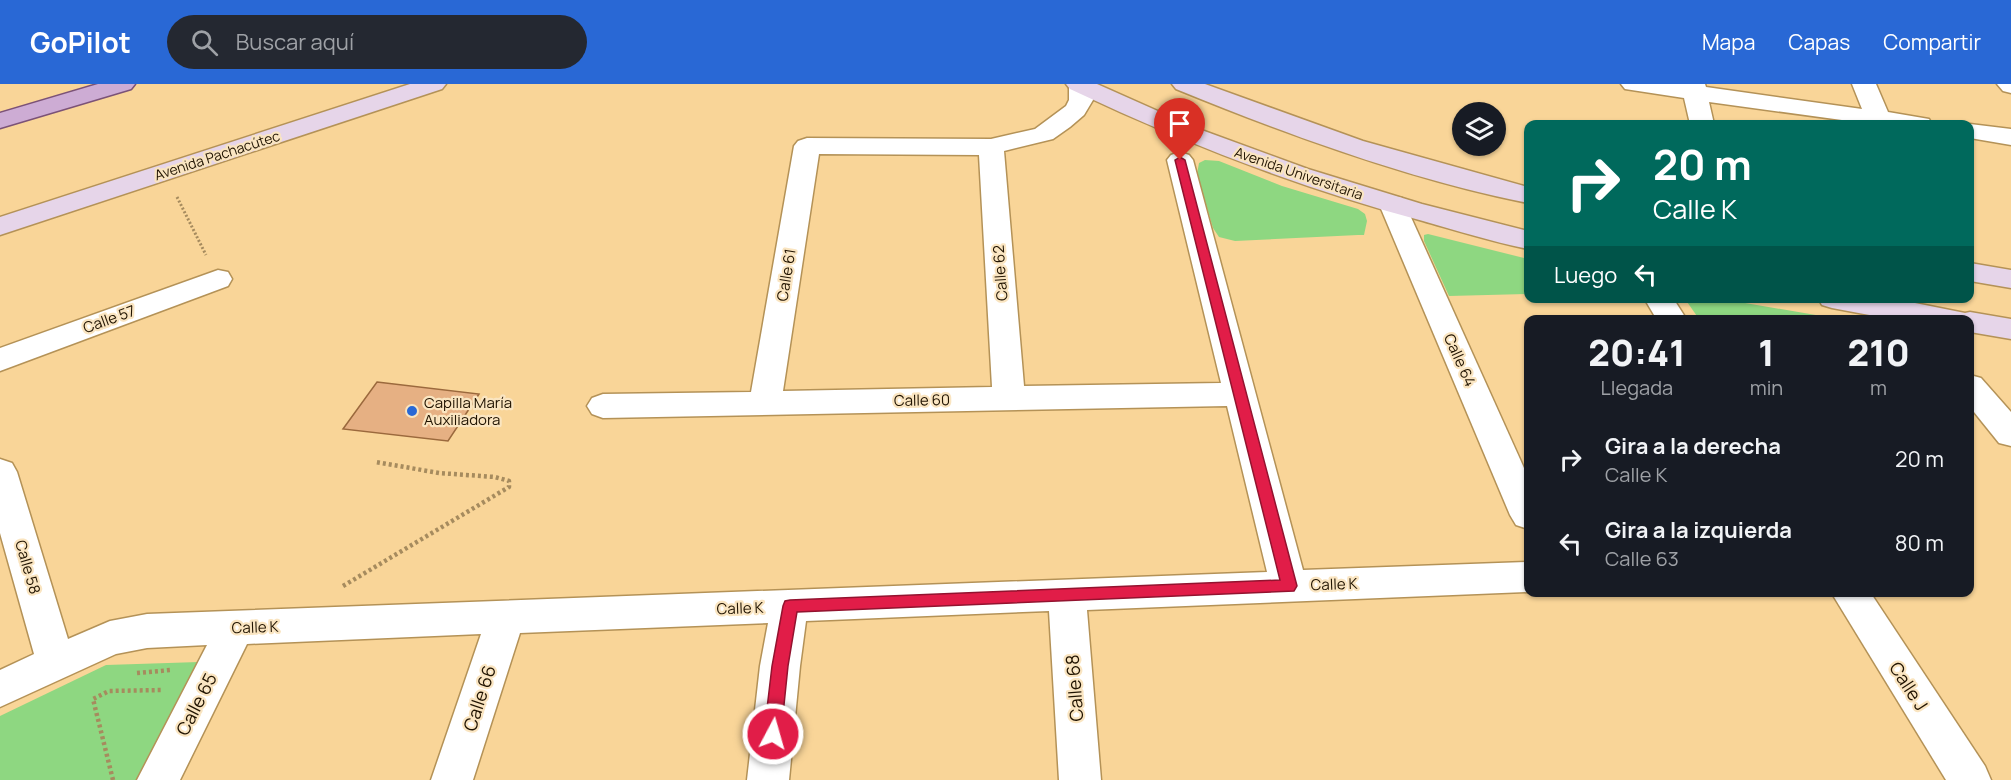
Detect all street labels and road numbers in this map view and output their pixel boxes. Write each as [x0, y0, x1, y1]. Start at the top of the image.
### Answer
street label: Avenida Pachacútec [152, 126, 282, 184]
street label: Avenida Universitaria [1232, 142, 1366, 204]
street label: Calle 62 [988, 244, 1012, 302]
street label: Calle 61 [772, 247, 800, 303]
street label: Calle 57 [80, 300, 138, 338]
street label: Calle 64 [1439, 330, 1481, 390]
street label: Calle 60 [894, 389, 950, 411]
street label: Calle 58 [10, 538, 46, 596]
street label: Calle K [1310, 573, 1358, 595]
street label: Calle K [716, 597, 764, 619]
street label: Calle K [231, 616, 279, 638]
street label: Calle 68 [1060, 654, 1088, 722]
street label: Calle J [1884, 657, 1934, 715]
street label: Calle 66 [457, 662, 501, 734]
street label: Calle 65 [170, 669, 222, 739]

